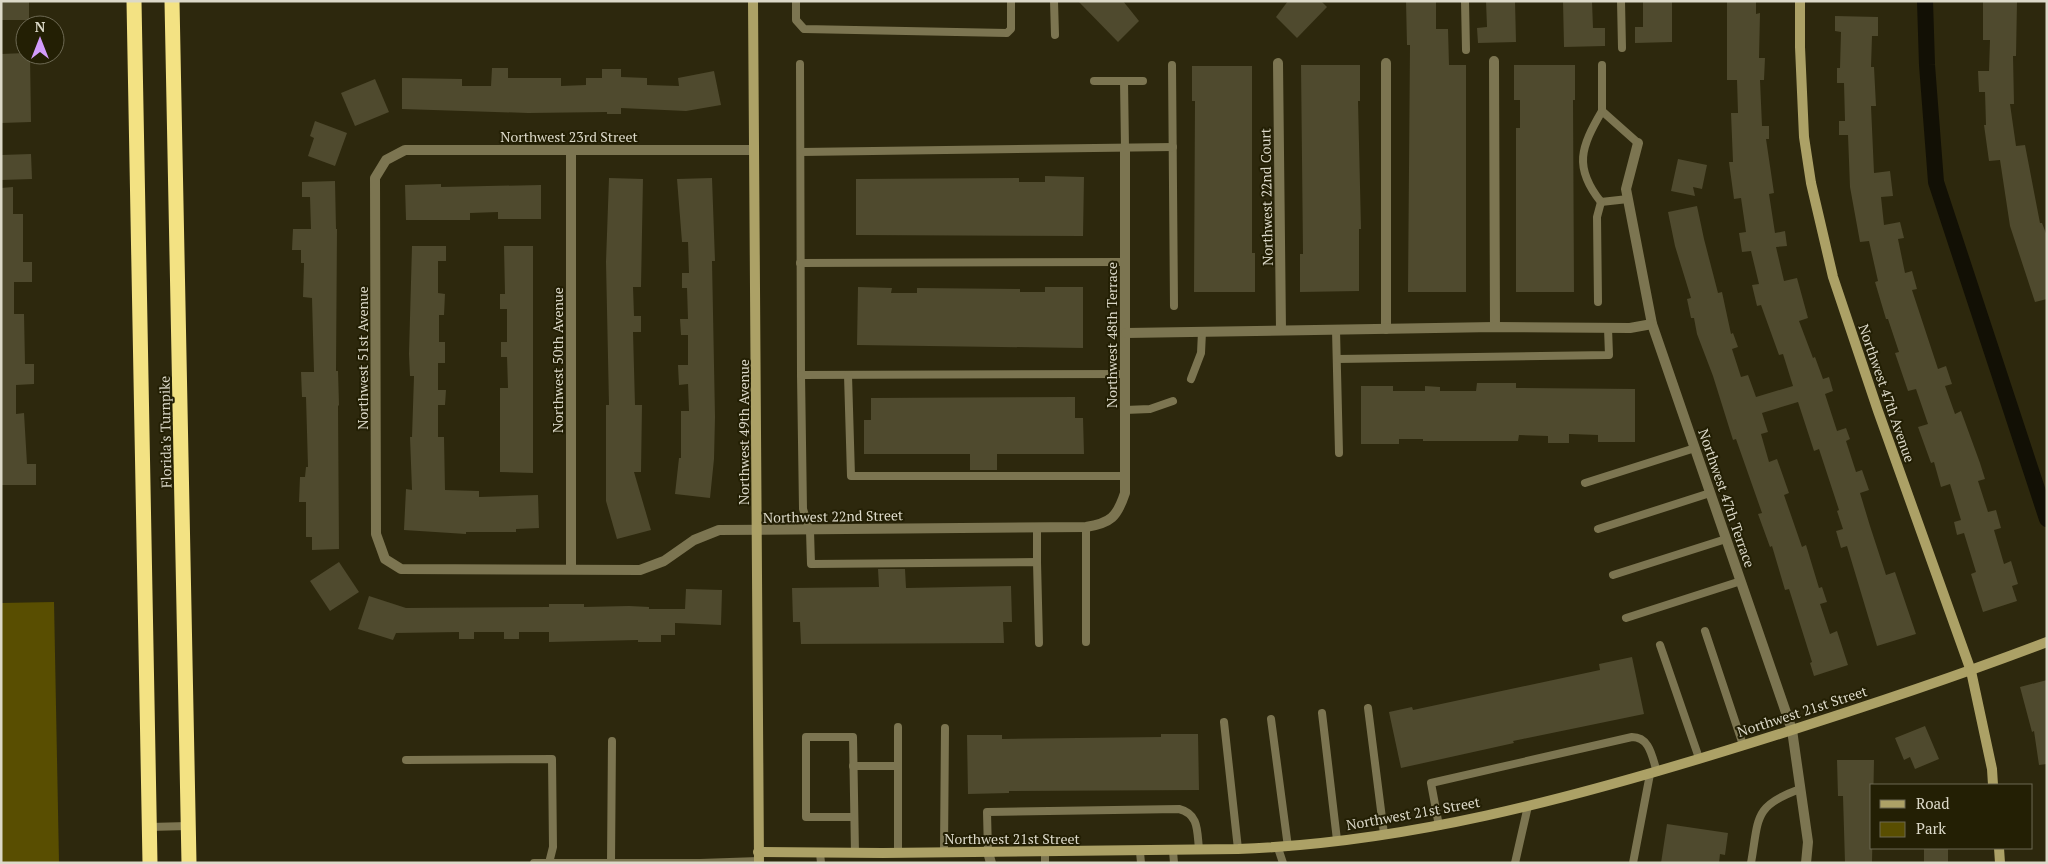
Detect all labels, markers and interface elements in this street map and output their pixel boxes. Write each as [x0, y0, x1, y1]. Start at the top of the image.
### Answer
north arrow [15, 15, 65, 65]
text: N [35, 17, 46, 36]
street label: Northwest 23rd Street [500, 127, 638, 146]
street label: Northwest 22nd Court [1255, 127, 1277, 266]
street label: Northwest 48th Terrace [1102, 262, 1121, 408]
street label: Northwest 51st Avenue [353, 286, 372, 430]
street label: Northwest 50th Avenue [548, 287, 567, 433]
street label: Northwest 47th Avenue [1854, 321, 1920, 465]
street label: Northwest 49th Avenue [734, 359, 753, 505]
street label: Florida's Turnpike [155, 376, 175, 488]
street label: Northwest 47th Terrace [1694, 426, 1760, 570]
street label: Northwest 22nd Street [763, 505, 904, 527]
street label: Northwest 21st Street [1735, 681, 1870, 741]
legend [1870, 784, 2033, 849]
street label: Northwest 21st Street [1345, 792, 1482, 834]
text: Road [1916, 793, 1949, 813]
text: Park [1916, 818, 1946, 838]
street label: Northwest 21st Street [944, 829, 1081, 848]

